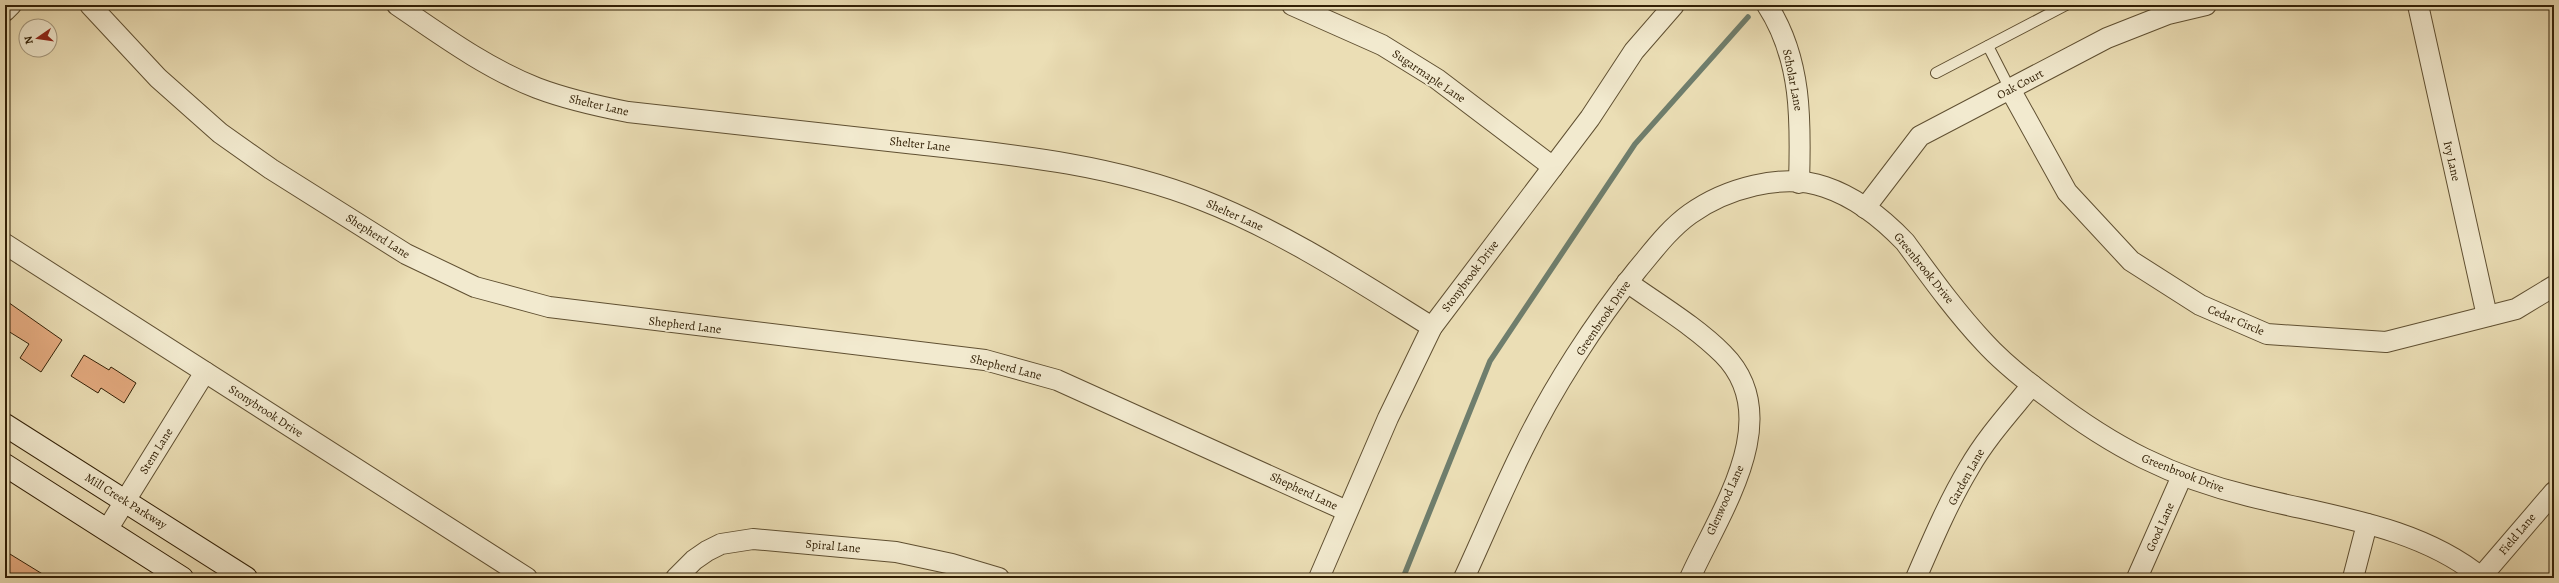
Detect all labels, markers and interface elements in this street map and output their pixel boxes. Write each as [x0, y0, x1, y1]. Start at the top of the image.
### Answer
north arrow [18, 18, 58, 58]
text: N [21, 35, 37, 46]
street label: Sugarmaple Lane [1389, 46, 1469, 106]
street label: Scholar Lane [1779, 48, 1807, 112]
street label: Oak Court [1994, 65, 2046, 103]
street label: Shelter Lane [568, 90, 630, 120]
street label: Shelter Lane [889, 133, 951, 155]
street label: Ivy Lane [2440, 139, 2464, 183]
street label: Shelter Lane [1204, 195, 1266, 235]
street label: Shepherd Lane [343, 210, 413, 262]
street label: Greenbrook Drive [1890, 229, 1958, 307]
street label: Stonybrook Drive [1438, 237, 1502, 315]
street label: Greenbrook Drive [1572, 277, 1634, 359]
street label: Cedar Circle [2205, 301, 2267, 339]
street label: Shepherd Lane [648, 313, 722, 337]
street label: Shepherd Lane [969, 350, 1043, 384]
street label: Stonybrook Drive [226, 381, 306, 441]
street label: Stem Lane [136, 425, 176, 477]
street label: Garden Lane [1944, 446, 1988, 508]
street label: Greenbrook Drive [2139, 450, 2227, 496]
street label: Glenwood Lane [1702, 462, 1748, 538]
street label: Shepherd Lane [1268, 468, 1340, 514]
street label: Mill Creek Parkway [82, 469, 171, 533]
street label: Good Lane [2142, 500, 2178, 554]
street label: Field Lane [2495, 510, 2539, 558]
street label: Spiral Lane [805, 536, 861, 556]

